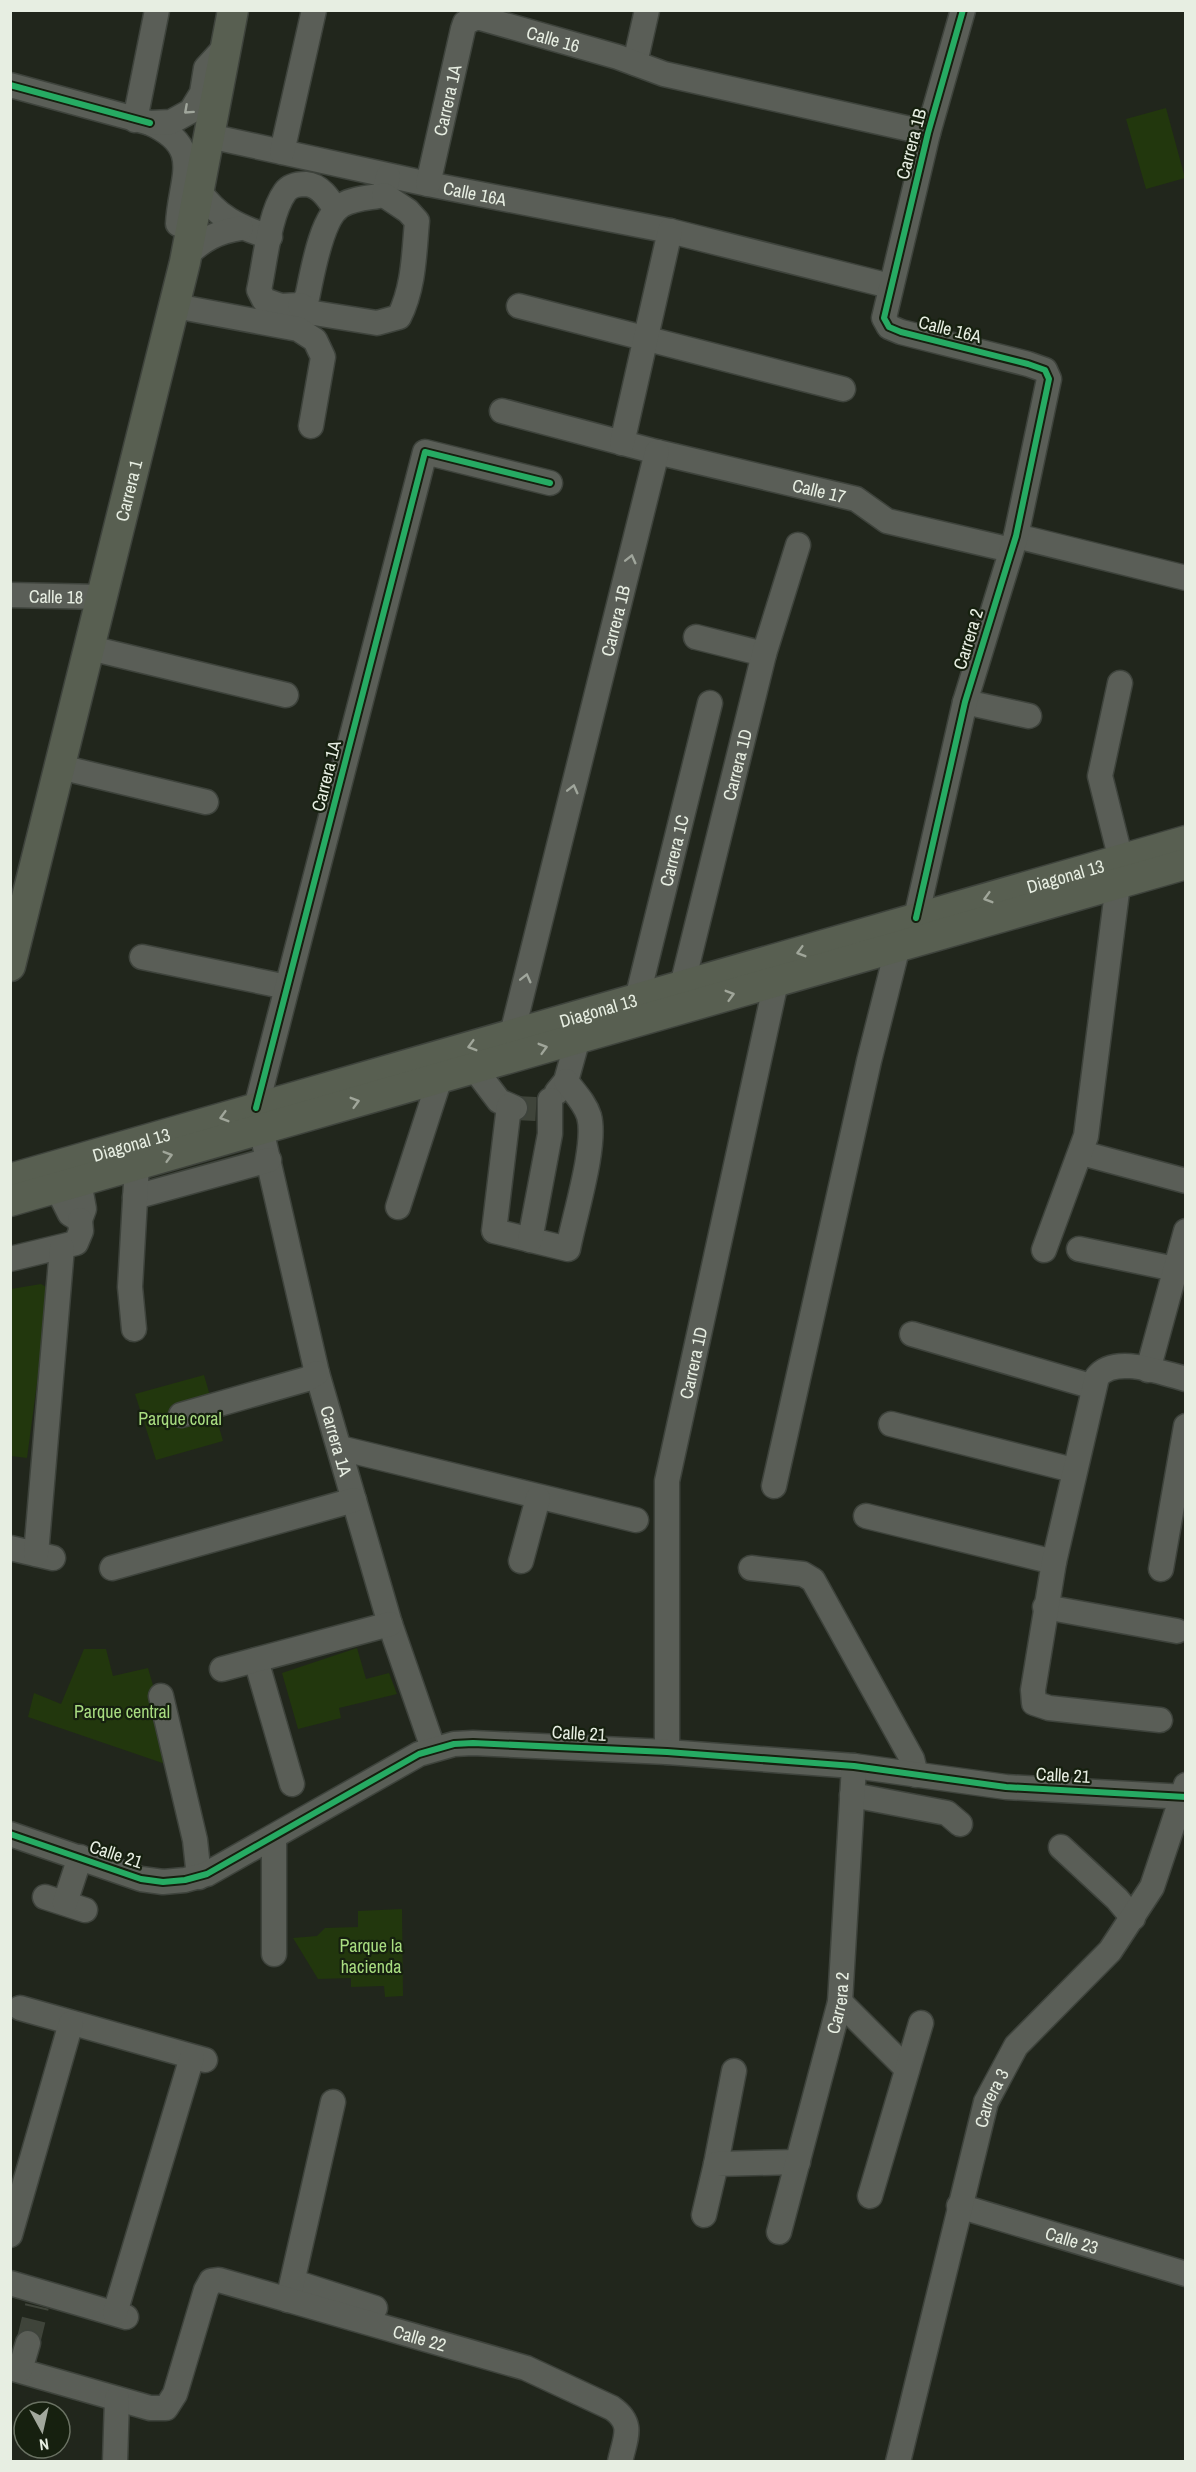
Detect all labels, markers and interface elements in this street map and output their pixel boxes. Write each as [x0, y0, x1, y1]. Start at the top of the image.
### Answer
street label: Calle 16 [524, 19, 583, 58]
street label: Carrera 1A [427, 62, 467, 138]
one-way arrow [183, 103, 194, 114]
street label: Carrera 1B [890, 106, 932, 182]
street label: Calle 16A [441, 175, 509, 212]
street label: Calle 16A [916, 309, 984, 349]
street label: Carrera 1 [109, 456, 148, 524]
street label: Calle 17 [790, 472, 848, 509]
one-way arrow [623, 554, 636, 564]
street label: Carrera 1B [594, 582, 636, 659]
street label: Calle 18 [29, 583, 83, 609]
street label: Carrera 2 [947, 606, 989, 672]
street label: Carrera 1D [716, 726, 758, 803]
street label: Carrera 1A [305, 738, 347, 814]
one-way arrow [566, 784, 579, 794]
street label: Carrera 1C [653, 812, 695, 889]
street label: Diagonal 13 [1024, 853, 1107, 899]
one-way arrow [983, 891, 994, 903]
one-way arrow [796, 945, 807, 957]
one-way arrow [519, 973, 532, 983]
street label: Diagonal 13 [556, 987, 640, 1033]
one-way arrow [724, 990, 735, 1002]
one-way arrow [467, 1039, 478, 1051]
one-way arrow [537, 1043, 547, 1055]
one-way arrow [349, 1097, 360, 1109]
one-way arrow [219, 1110, 230, 1122]
street label: Diagonal 13 [89, 1121, 173, 1167]
one-way arrow [162, 1151, 173, 1163]
street label: Carrera 1D [673, 1324, 713, 1401]
street label: Carrera 1A [315, 1403, 359, 1479]
park label: Parque coral [138, 1406, 222, 1431]
park label: Parque central [74, 1699, 170, 1724]
street label: Calle 21 [551, 1719, 607, 1747]
street label: Calle 21 [1035, 1761, 1091, 1789]
street label: Calle 21 [86, 1834, 146, 1874]
park label: Parque la hacienda [339, 1933, 403, 1979]
street label: Carrera 2 [820, 1971, 854, 2036]
street label: Carrera 3 [968, 2064, 1014, 2130]
street label: Calle 23 [1042, 2220, 1102, 2260]
street label: Calle 22 [390, 2318, 449, 2357]
north arrow [12, 2400, 72, 2460]
text: N [38, 2433, 50, 2456]

